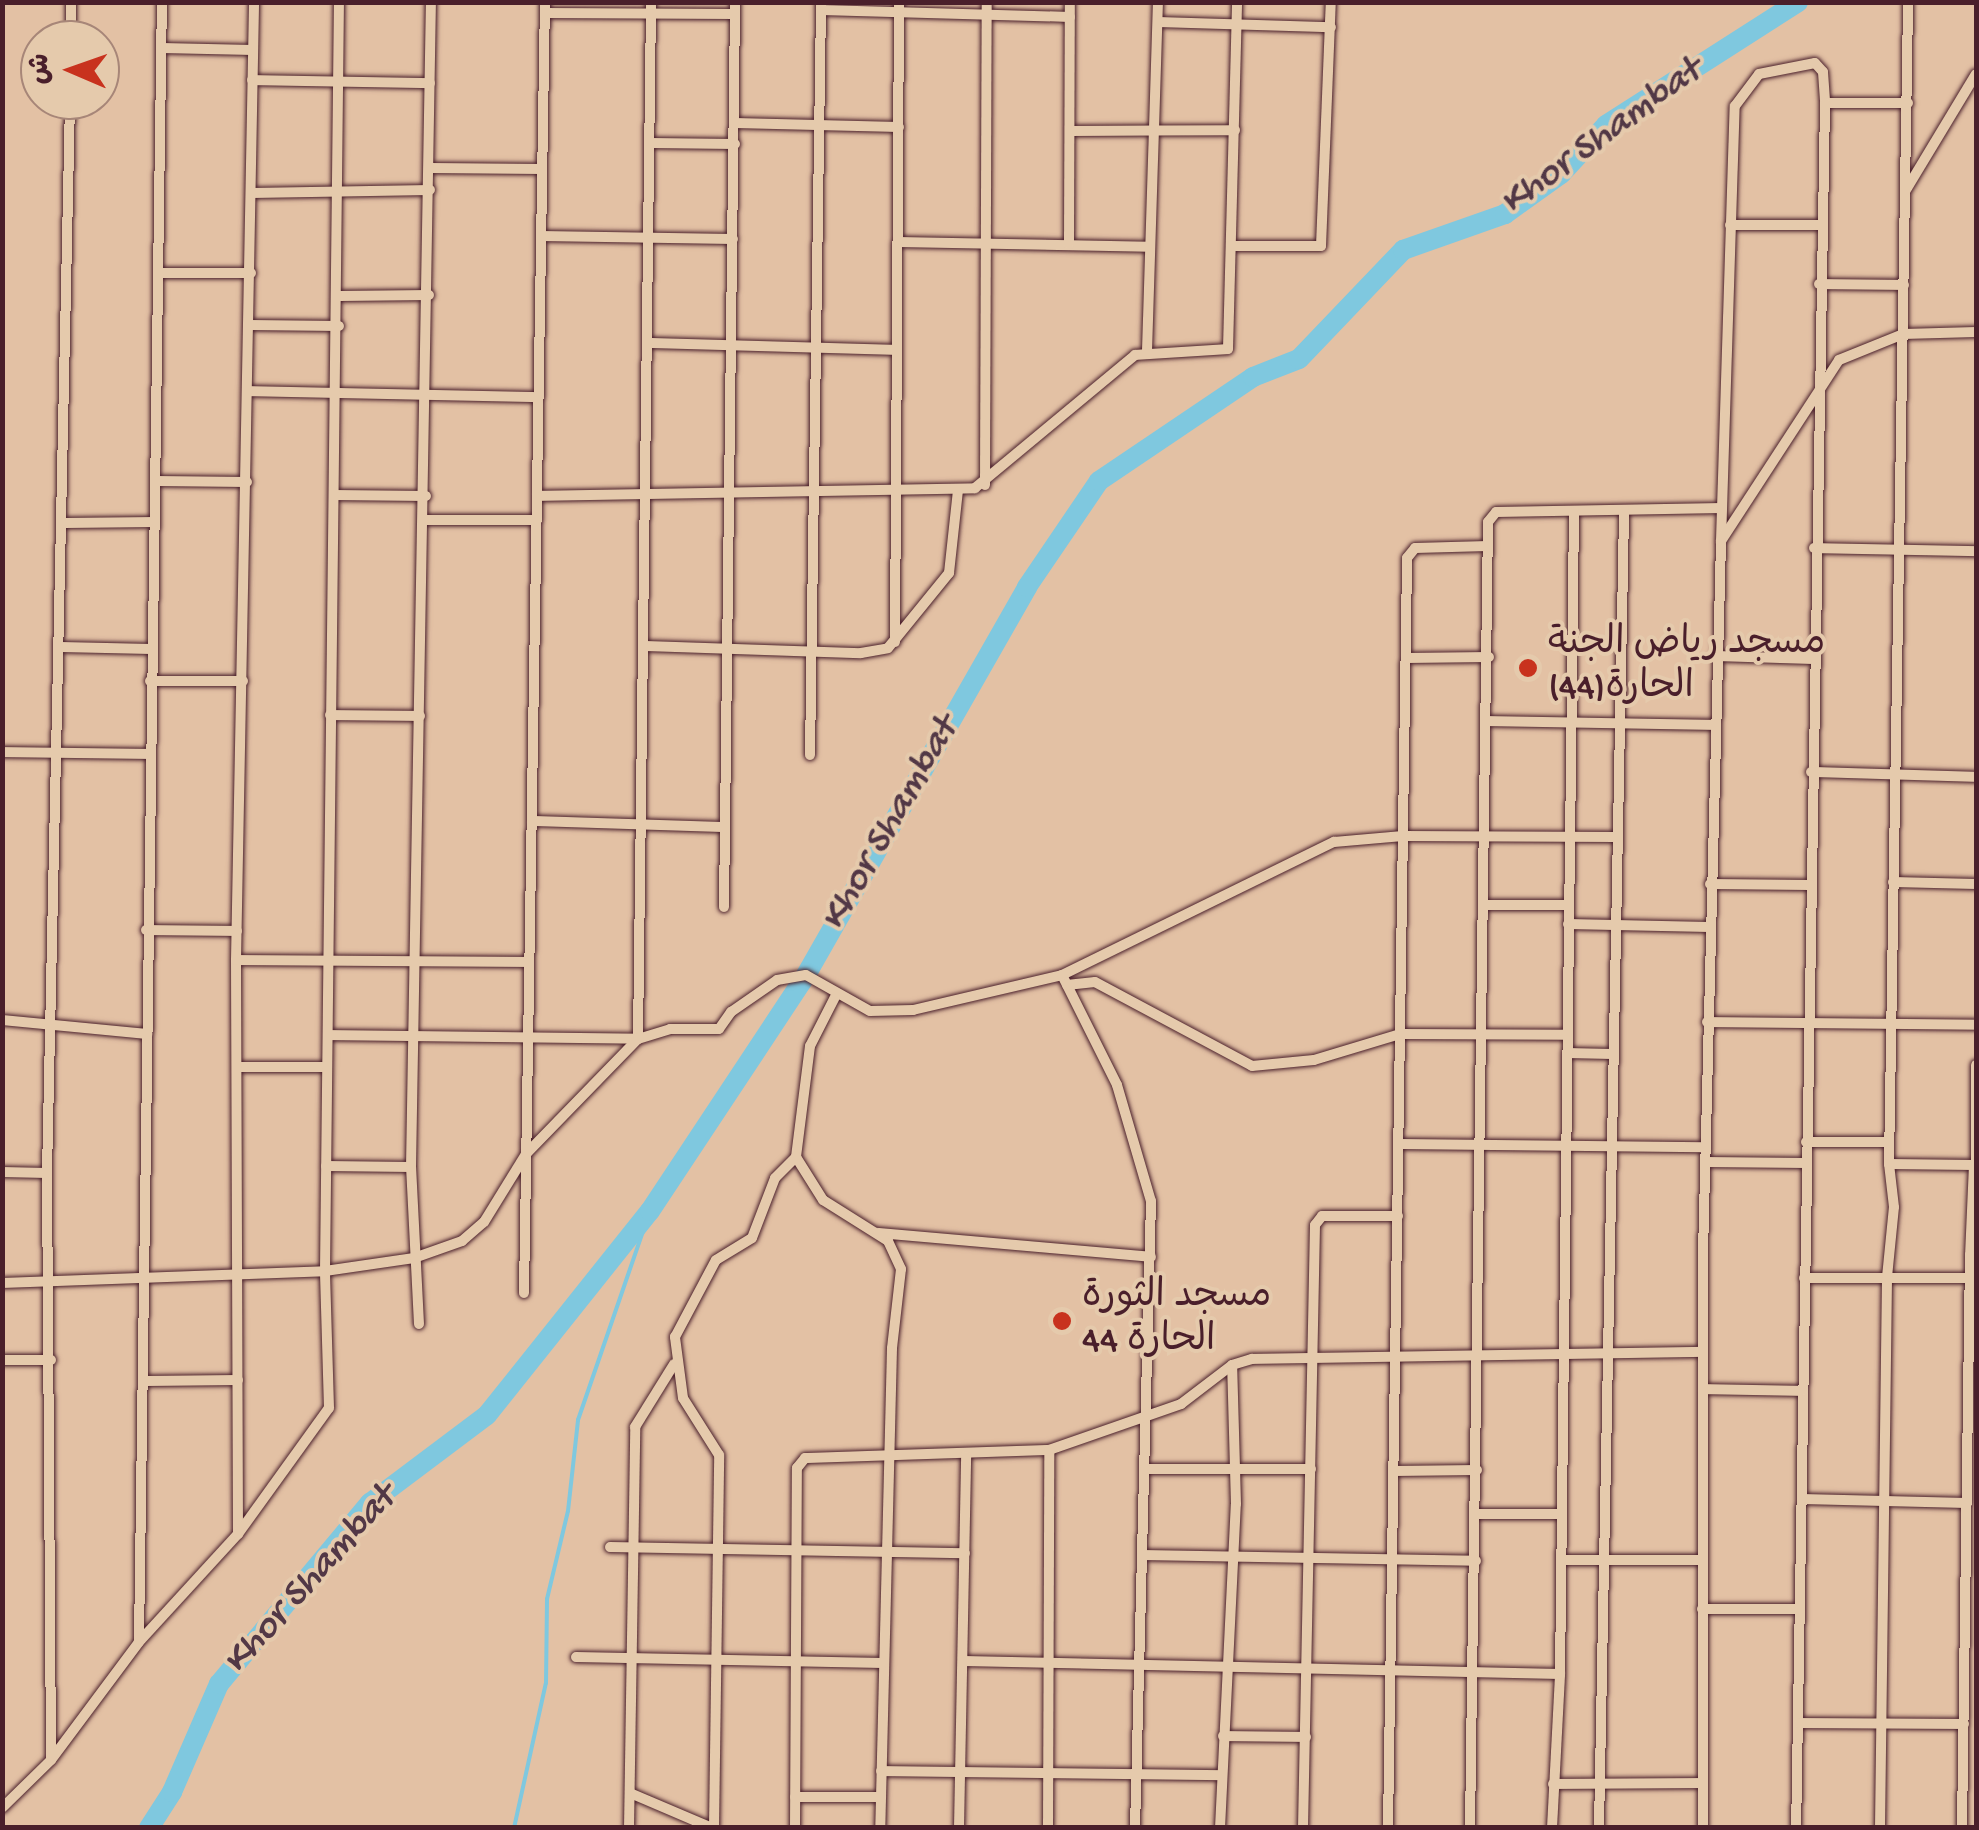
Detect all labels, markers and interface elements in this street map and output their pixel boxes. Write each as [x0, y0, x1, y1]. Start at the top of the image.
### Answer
north arrow [20, 20, 120, 120]
water label: Khor Shambat [1492, 49, 1712, 227]
text: ش [24, 53, 59, 85]
place label: مسجد رياض الجنة الحارة(44) [1548, 623, 1825, 712]
marker: مسجد رياض الجنة الحارة(44) [1517, 657, 1539, 679]
water label: Khor Shambat [811, 710, 971, 940]
place label: مسجد الثورة الحارة 44 [1082, 1276, 1271, 1366]
marker: مسجد الثورة الحارة 44 [1051, 1310, 1073, 1332]
water label: Khor Shambat [213, 1476, 409, 1686]

